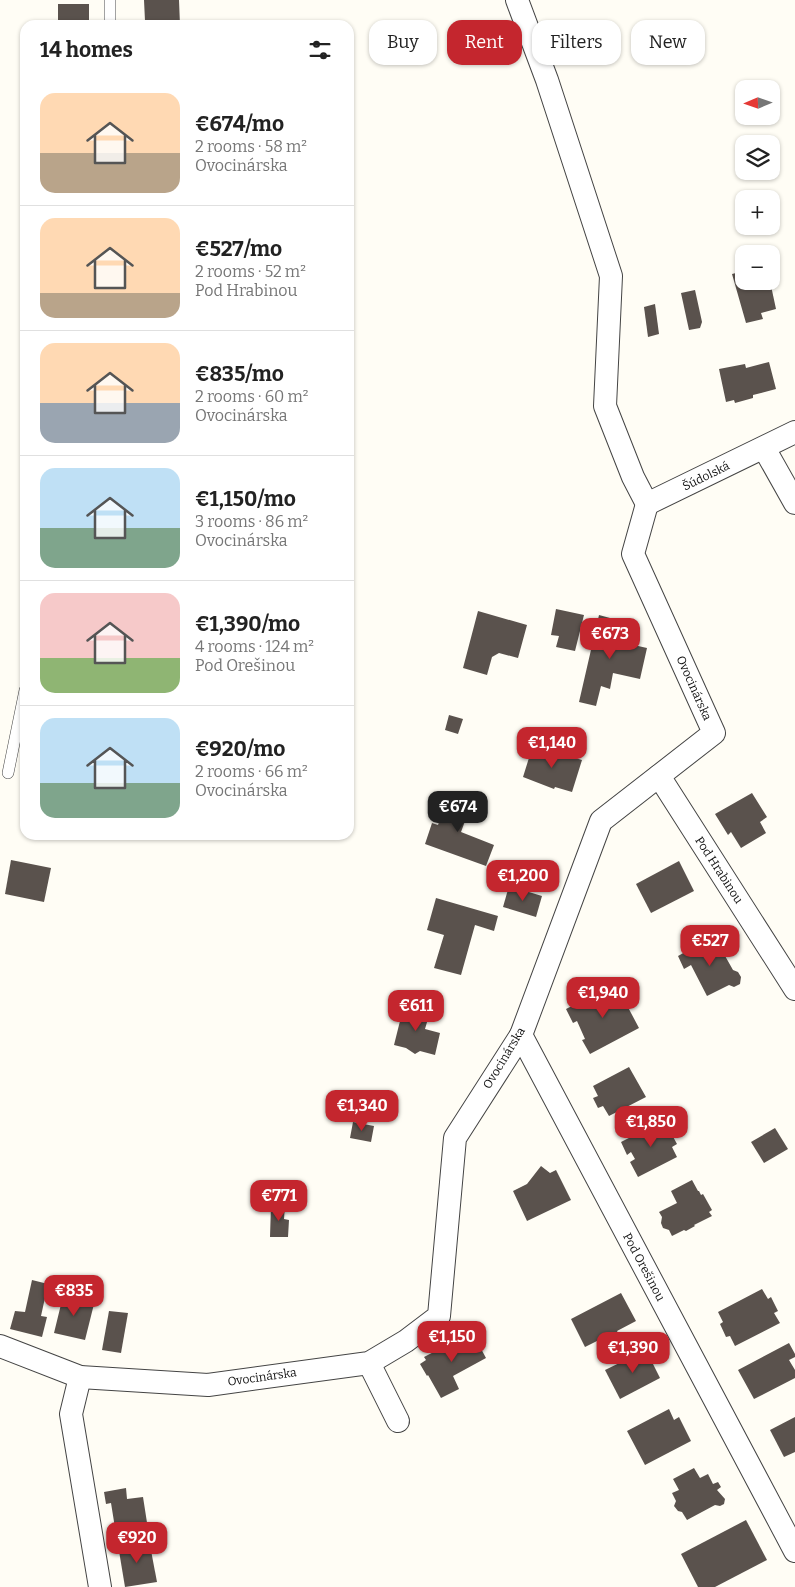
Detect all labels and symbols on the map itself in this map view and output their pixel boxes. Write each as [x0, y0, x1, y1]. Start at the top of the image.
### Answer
north arrow [735, 80, 780, 125]
street label: Šúdolská [680, 458, 732, 493]
pin: €673 [580, 618, 640, 660]
street label: Ovocinárska [673, 653, 715, 723]
pin: €1,140 [511, 726, 593, 769]
pin: €674 [428, 790, 488, 833]
street label: Pod Hrabinou [692, 834, 746, 907]
pin: €1,200 [482, 860, 564, 902]
pin: €527 [680, 924, 740, 967]
pin: €1,940 [562, 976, 644, 1019]
pin: €611 [386, 990, 446, 1032]
street label: Ovocinárska [480, 1024, 528, 1091]
pin: €1,340 [321, 1090, 403, 1132]
pin: €1,850 [610, 1106, 692, 1148]
pin: €771 [249, 1180, 309, 1222]
street label: Pod Orešinou [620, 1231, 668, 1304]
pin: €835 [44, 1274, 104, 1317]
pin: €1,150 [411, 1320, 493, 1363]
pin: €1,390 [592, 1332, 674, 1374]
street label: Ovocinárska [227, 1365, 298, 1389]
pin: €920 [107, 1522, 167, 1564]

